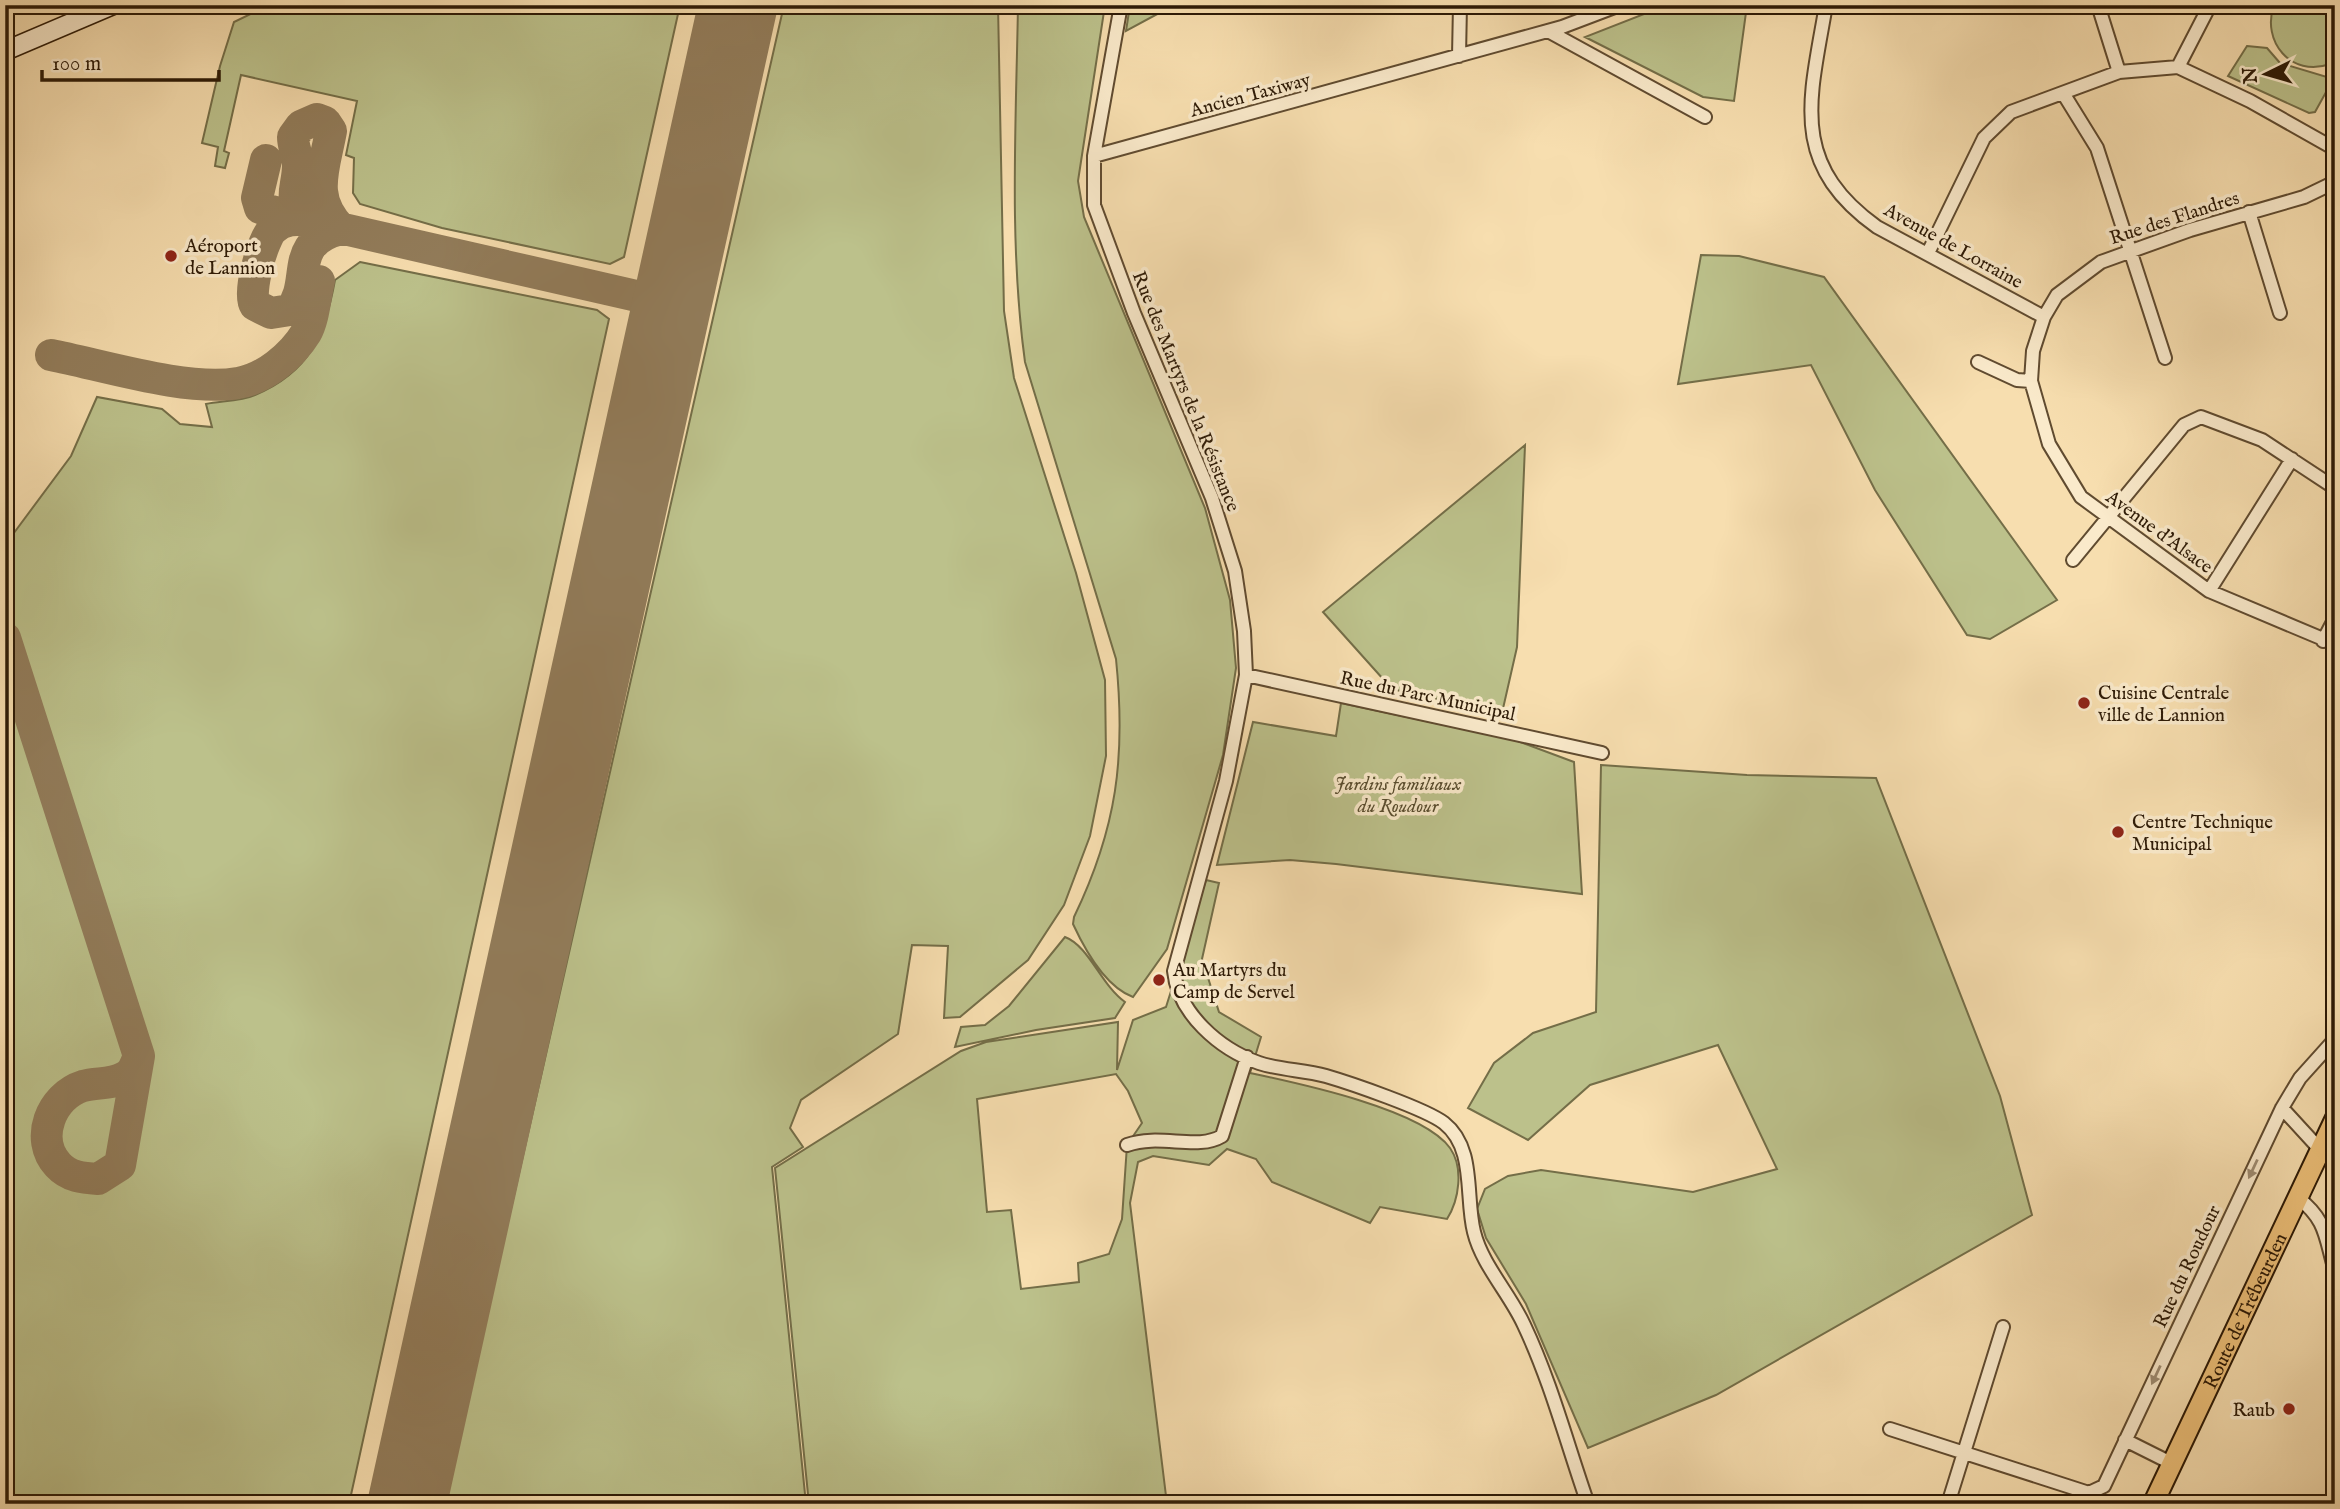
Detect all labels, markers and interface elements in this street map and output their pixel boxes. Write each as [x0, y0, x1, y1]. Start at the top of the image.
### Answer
scale bar [42, 38, 219, 82]
north arrow [2232, 38, 2302, 108]
text: 100 m [52, 51, 101, 78]
text: N [2238, 66, 2264, 86]
street label: Ancien Taxiway [1187, 68, 1314, 124]
street label: Rue des Flandres [2107, 187, 2242, 251]
street label: Avenue de Lorraine [1878, 198, 2027, 295]
place label: Aéroport de Lannion [184, 235, 275, 281]
marker: Aéroport de Lannion [163, 248, 179, 264]
street label: Rue des Martyrs de la Résistance [1126, 268, 1245, 516]
street label: Avenue d'Alsace [2100, 485, 2217, 580]
street label: Rue du Parc Municipal [1337, 667, 1518, 727]
place label: Cuisine Centrale ville de Lannion [2098, 682, 2229, 728]
marker: Cuisine Centrale ville de Lannion [2076, 695, 2092, 711]
park label: Jardins familiaux du Roudour [1335, 773, 1462, 819]
place label: Centre Technique Municipal [2132, 811, 2273, 857]
marker: Centre Technique Municipal [2110, 824, 2126, 840]
place label: Au Martyrs du Camp de Servel [1172, 959, 1295, 1005]
marker: Au Martyrs du Camp de Servel [1151, 972, 1167, 988]
one-way arrow [2247, 1159, 2258, 1180]
street label: Rue du Roudour [2149, 1202, 2227, 1332]
street label: Route de Trébeurden [2199, 1230, 2293, 1393]
one-way arrow [2150, 1365, 2161, 1385]
place label: Raub [2232, 1399, 2275, 1423]
marker: Raub [2281, 1401, 2297, 1417]

